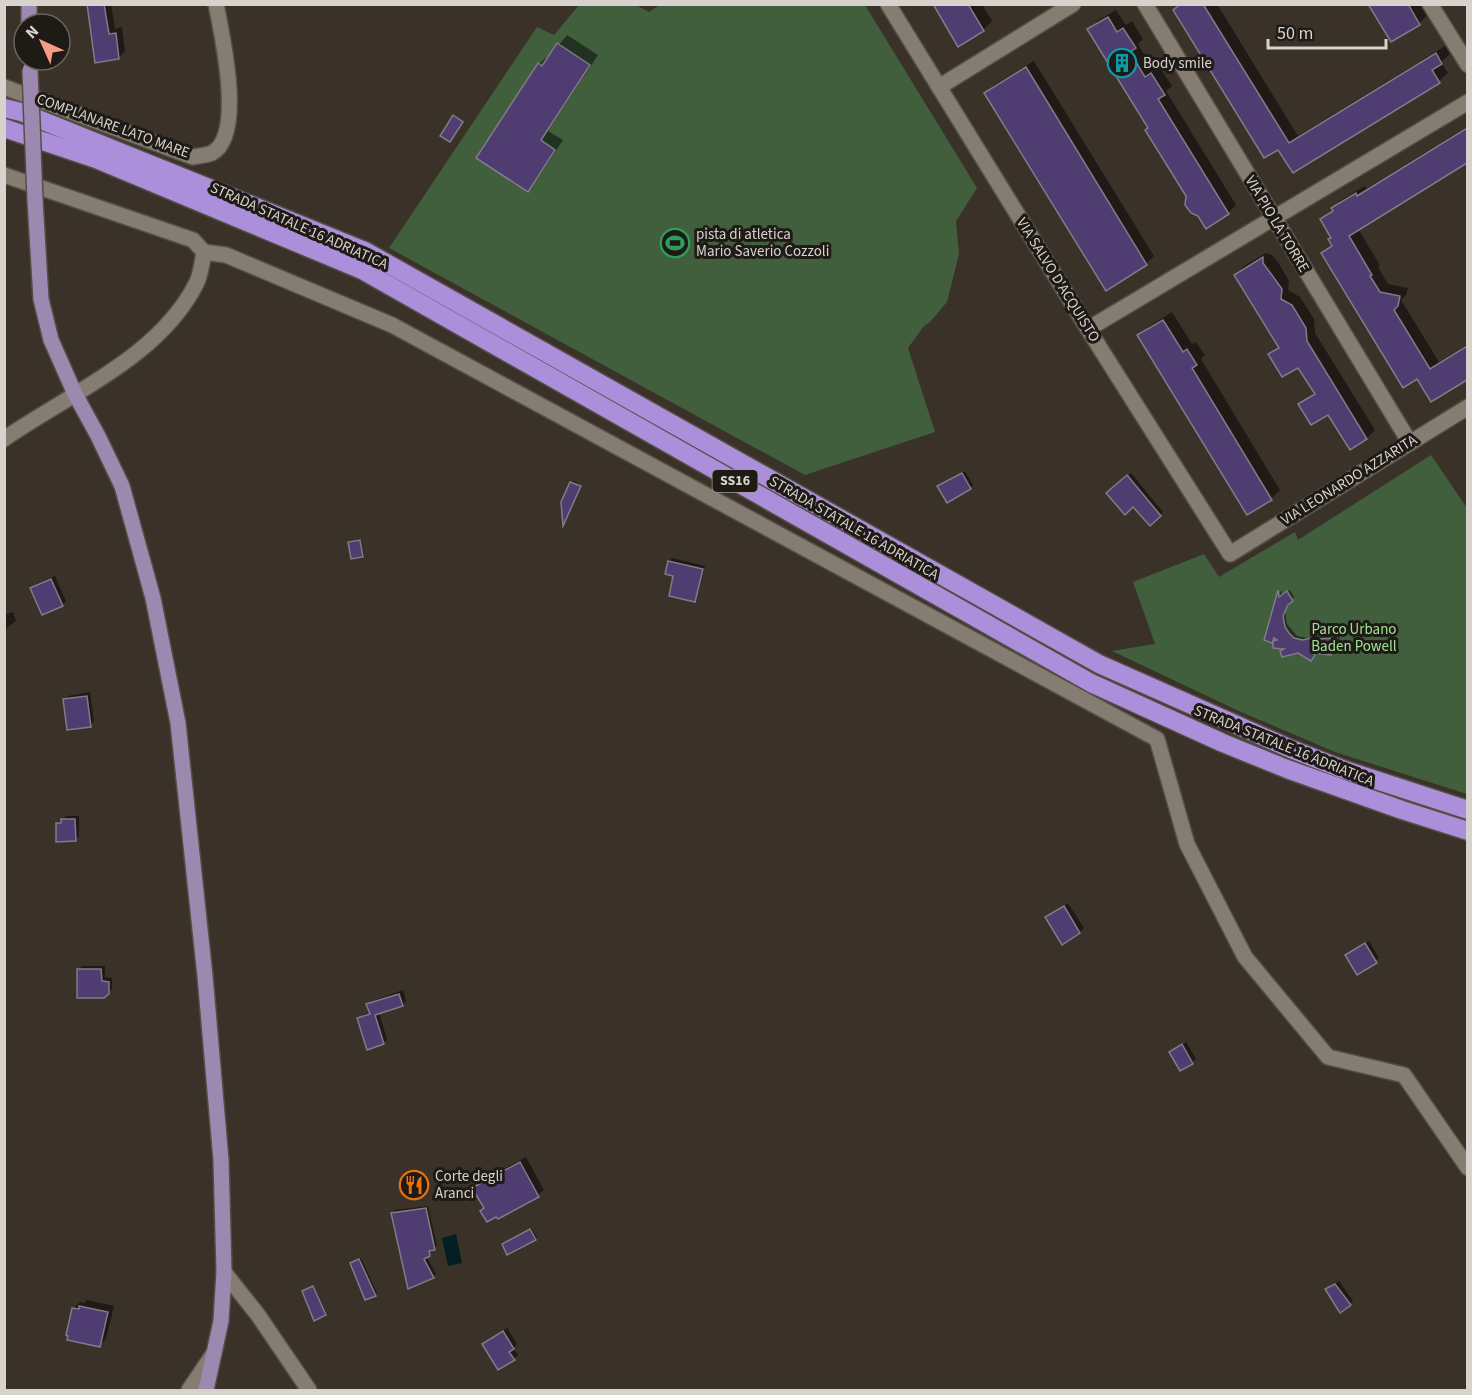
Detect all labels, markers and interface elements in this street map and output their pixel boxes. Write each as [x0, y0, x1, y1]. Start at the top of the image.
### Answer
north arrow [12, 12, 72, 72]
scale bar [1268, 12, 1386, 50]
text: N [21, 21, 44, 44]
text: 50 m [1277, 21, 1313, 46]
building icon: Body smile [1106, 47, 1138, 79]
place label: Body smile [1143, 53, 1212, 74]
street label: COMPLANARE LATO MARE [34, 89, 192, 163]
street label: VIA PIO LA TORRE [1240, 172, 1314, 276]
street label: STRADA STATALE 16 ADRIATICA [207, 177, 392, 275]
street label: VIA SALVO D'ACQUISTO [1011, 214, 1105, 346]
place label: pista di atletica Mario Saverio Cozzoli [696, 224, 829, 262]
sports icon: pista di atletica Mario Saverio Cozzoli [659, 227, 691, 259]
street label: VIA LEONARDO AZZARITA [1277, 429, 1422, 530]
road number: SS16 [712, 470, 758, 492]
street label: STRADA STATALE 16 ADRIATICA [765, 471, 943, 586]
park label: Parco Urbano Baden Powell [1311, 619, 1397, 657]
street label: STRADA STATALE 16 ADRIATICA [1191, 700, 1378, 792]
place label: Corte degli Aranci [435, 1166, 503, 1204]
restaurant icon: Corte degli Aranci [398, 1169, 430, 1201]

